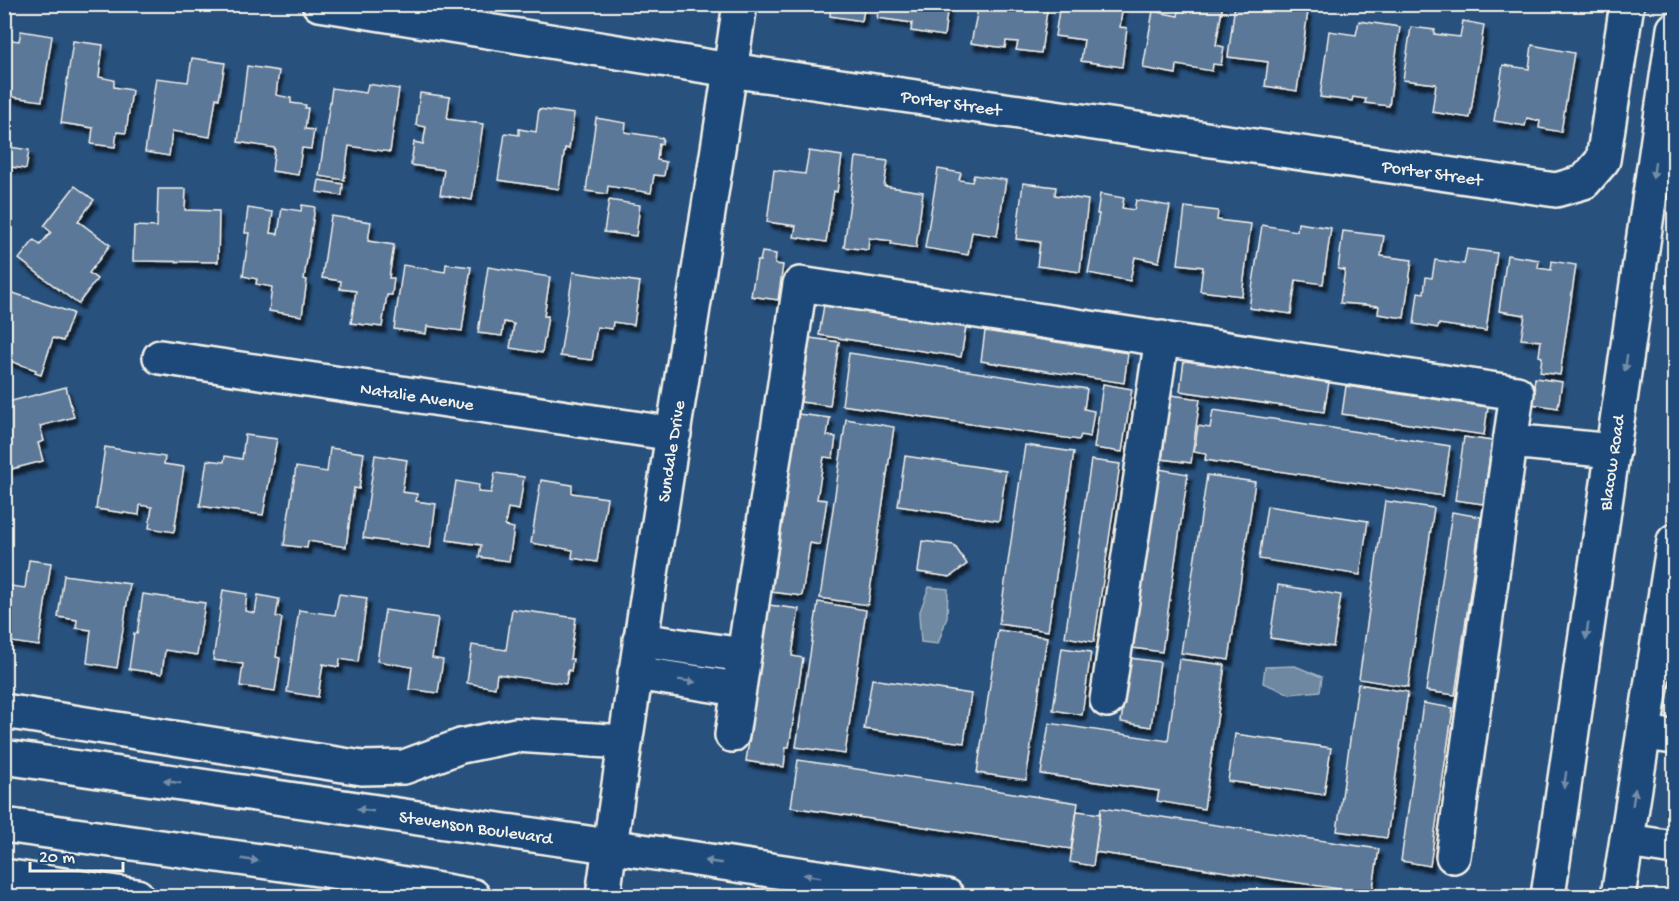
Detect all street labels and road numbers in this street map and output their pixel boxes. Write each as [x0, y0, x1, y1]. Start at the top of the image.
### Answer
street label: Porter Street [899, 87, 1004, 123]
street label: Porter Street [1380, 157, 1485, 192]
street label: Natalie Avenue [358, 379, 476, 417]
street label: Sundale Drive [654, 398, 691, 504]
street label: Blacow Road [1596, 412, 1631, 513]
street label: Stevenson Boulevard [397, 807, 555, 851]

